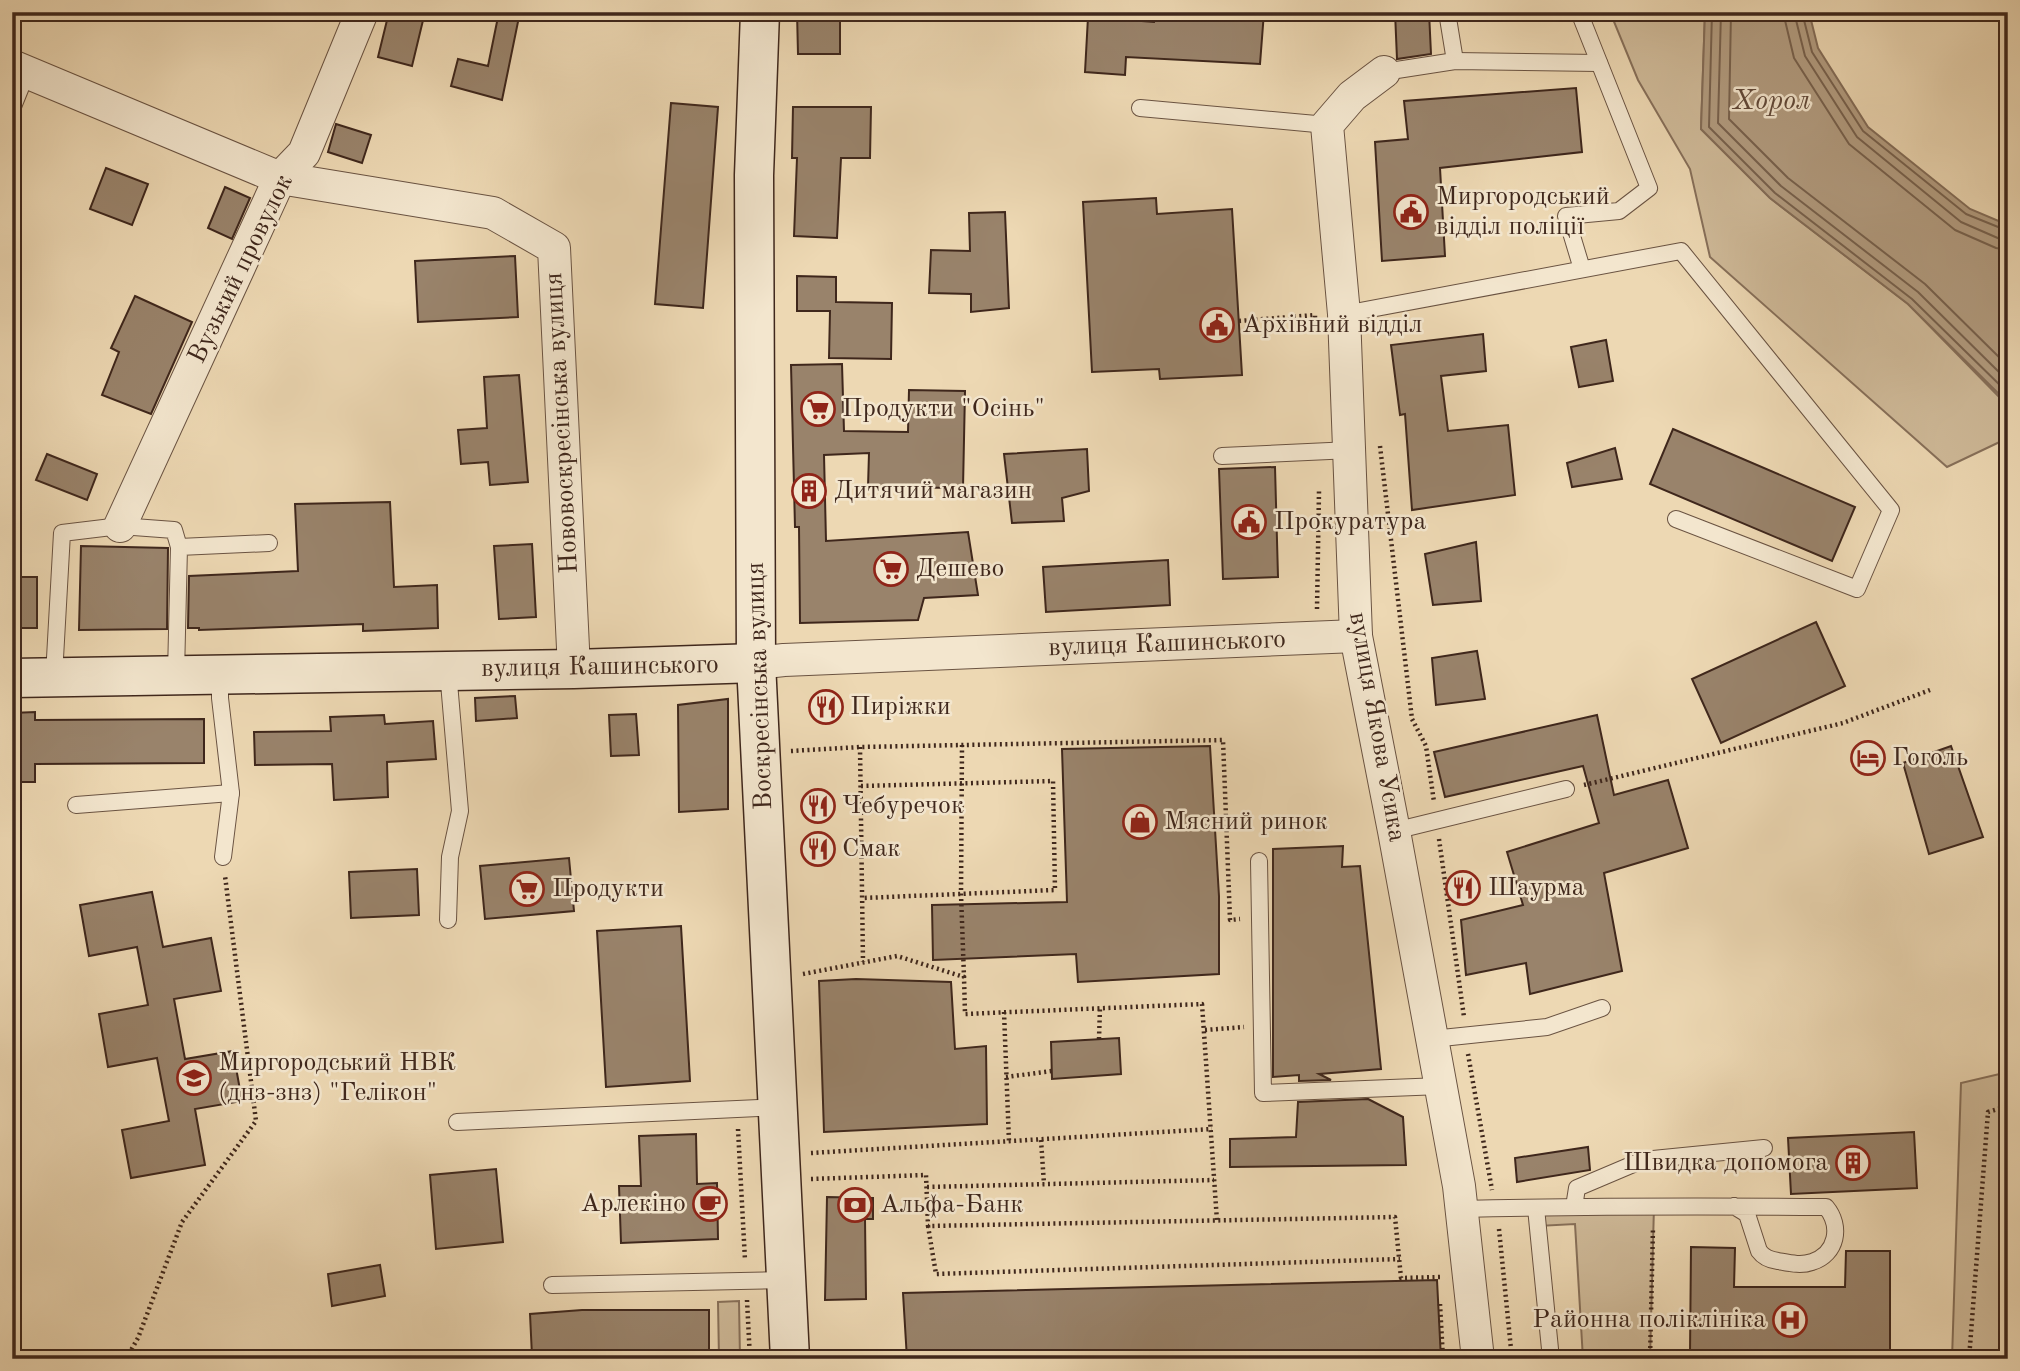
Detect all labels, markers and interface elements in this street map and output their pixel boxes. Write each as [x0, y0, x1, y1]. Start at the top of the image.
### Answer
water label: Хорол [1731, 88, 1811, 116]
street label: Вузький провулок [184, 170, 298, 368]
place label: Миргородський відділ поліції [1436, 184, 1610, 240]
public building icon: Миргородський відділ поліції [1392, 193, 1430, 231]
street label: Нововоскресінська вулиця [541, 272, 583, 574]
public building icon: Архівний відділ [1198, 306, 1236, 344]
place label: Архівний відділ [1242, 312, 1422, 338]
supermarket icon: Продукти "Осінь" [799, 390, 837, 428]
place label: Продукти "Осінь" [842, 396, 1045, 422]
building icon: Дитячий магазин [790, 472, 828, 510]
place label: Дитячий магазин [834, 478, 1032, 504]
public building icon: Прокуратура [1230, 503, 1268, 541]
place label: Прокуратура [1274, 509, 1427, 535]
supermarket icon: Дешево [872, 550, 910, 588]
place label: Дешево [916, 556, 1004, 582]
street label: Воскресінська вулиця [743, 562, 777, 810]
street label: вулиця Якова Усика [1344, 610, 1410, 844]
street label: вулиця Кашинського [1048, 627, 1286, 661]
street label: вулиця Кашинського [481, 652, 719, 682]
restaurant icon: Пиріжки [807, 688, 845, 726]
place label: Пиріжки [850, 694, 951, 720]
hotel icon: Гоголь [1849, 739, 1887, 777]
place label: Гоголь [1892, 745, 1968, 771]
restaurant icon: Чебуречок [799, 787, 837, 825]
place label: Чебуречок [842, 793, 964, 819]
shop icon: Мясний ринок [1121, 803, 1159, 841]
place label: Мясний ринок [1164, 809, 1328, 835]
restaurant icon: Смак [799, 830, 837, 868]
place label: Смак [842, 836, 900, 862]
restaurant icon: Шаурма [1444, 869, 1482, 907]
supermarket icon: Продукти [508, 870, 546, 908]
place label: Шаурма [1488, 875, 1585, 901]
place label: Продукти [552, 876, 664, 902]
place label: Миргородський НВК (днз-знз) "Гелікон" [218, 1050, 456, 1106]
school or university icon: Миргородський НВК (днз-знз) "Гелікон" [175, 1059, 213, 1097]
building icon: Швидка допомога [1834, 1144, 1872, 1182]
place label: Швидка допомога [1623, 1150, 1828, 1176]
cafe icon: Арлекіно [691, 1185, 729, 1223]
bank icon: Альфа-Банк [836, 1186, 874, 1224]
place label: Арлекіно [580, 1191, 686, 1217]
place label: Альфа-Банк [880, 1192, 1023, 1218]
hospital icon: Районна поліклініка [1771, 1301, 1809, 1339]
place label: Районна поліклініка [1532, 1307, 1766, 1333]

